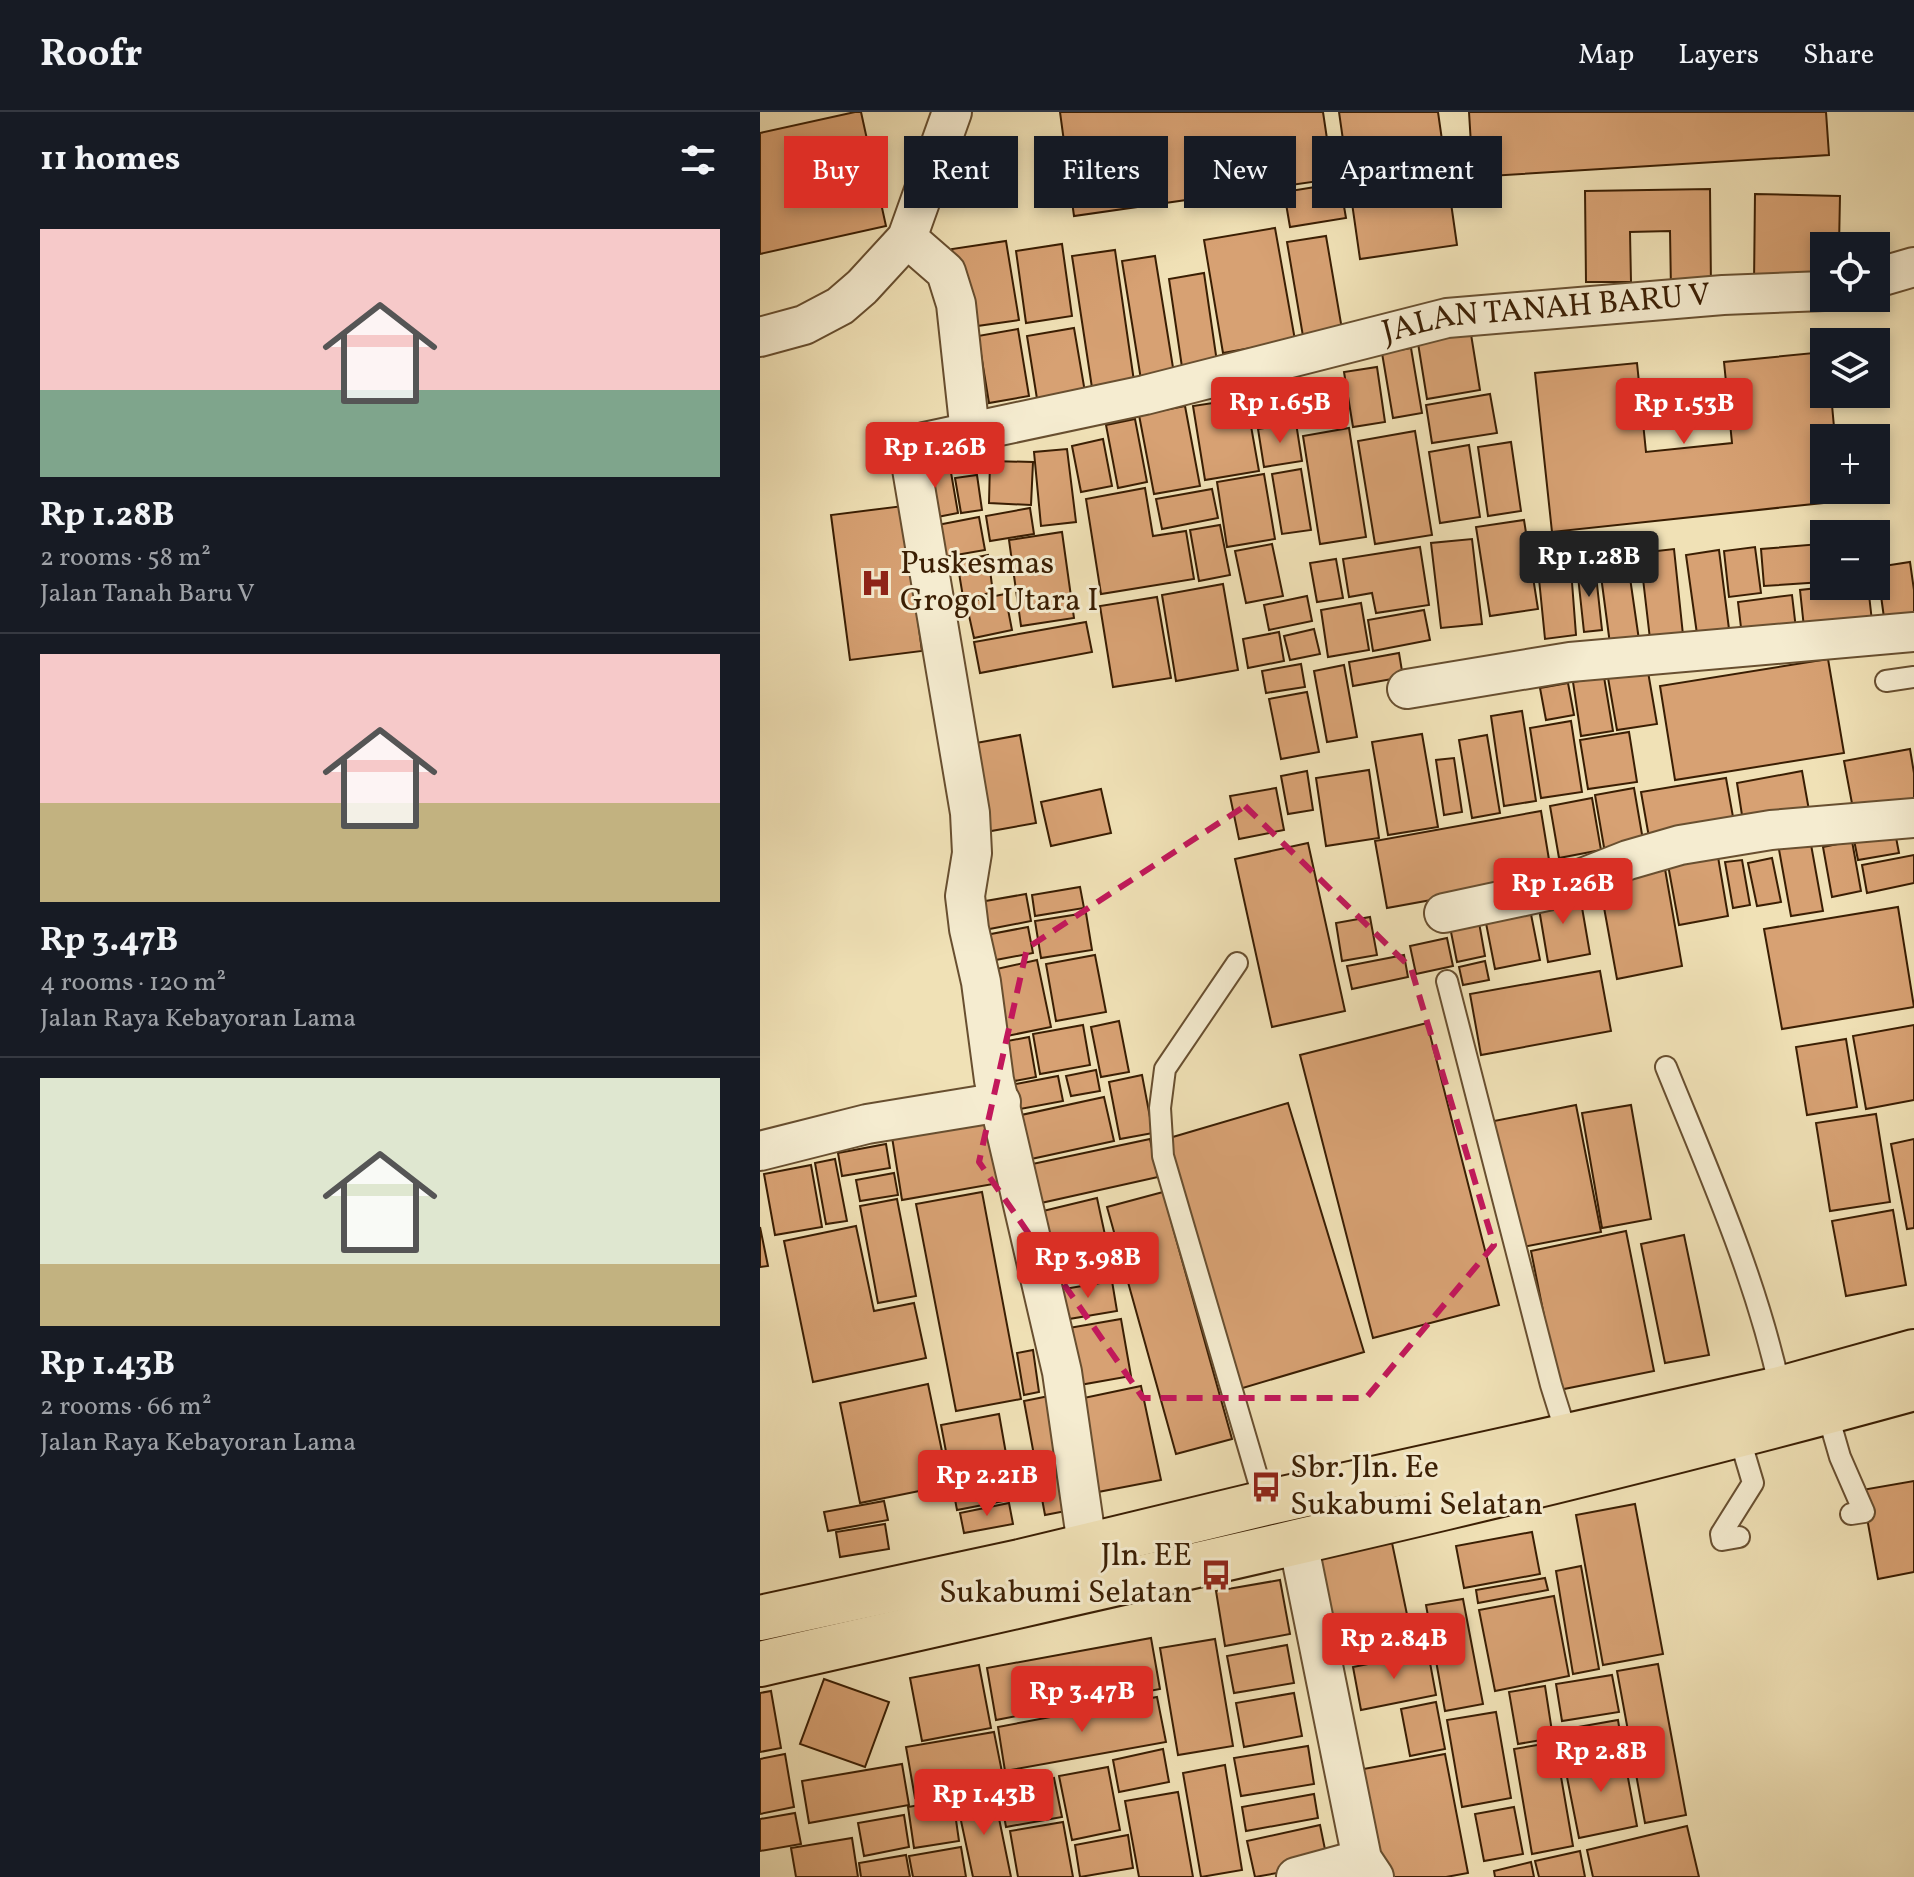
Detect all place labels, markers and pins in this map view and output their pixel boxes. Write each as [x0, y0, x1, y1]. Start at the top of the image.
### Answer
pin: Rp 1.65B [1197, 377, 1363, 445]
pin: Rp 1.53B [1601, 378, 1767, 446]
pin: Rp 1.26B [852, 422, 1018, 490]
pin: Rp 1.28B [1506, 531, 1672, 599]
place label: Puskesmas Grogol Utara I [900, 543, 1099, 624]
hospital icon: Puskesmas Grogol Utara I [859, 566, 893, 600]
pin: Rp 1.26B [1480, 858, 1646, 926]
pin: Rp 3.98B [1005, 1232, 1171, 1300]
place label: Sbr. Jln. Ee Sukabumi Selatan [1290, 1447, 1543, 1528]
pin: Rp 2.21B [904, 1450, 1070, 1518]
bus stop icon: Sbr. Jln. Ee Sukabumi Selatan [1249, 1470, 1283, 1504]
place label: Jln. EE Sukabumi Selatan [939, 1535, 1192, 1616]
bus stop icon: Jln. EE Sukabumi Selatan [1199, 1558, 1233, 1592]
pin: Rp 2.84B [1311, 1613, 1477, 1681]
pin: Rp 3.47B [999, 1666, 1165, 1734]
pin: Rp 2.8B [1527, 1726, 1675, 1794]
pin: Rp 1.43B [901, 1769, 1067, 1837]

